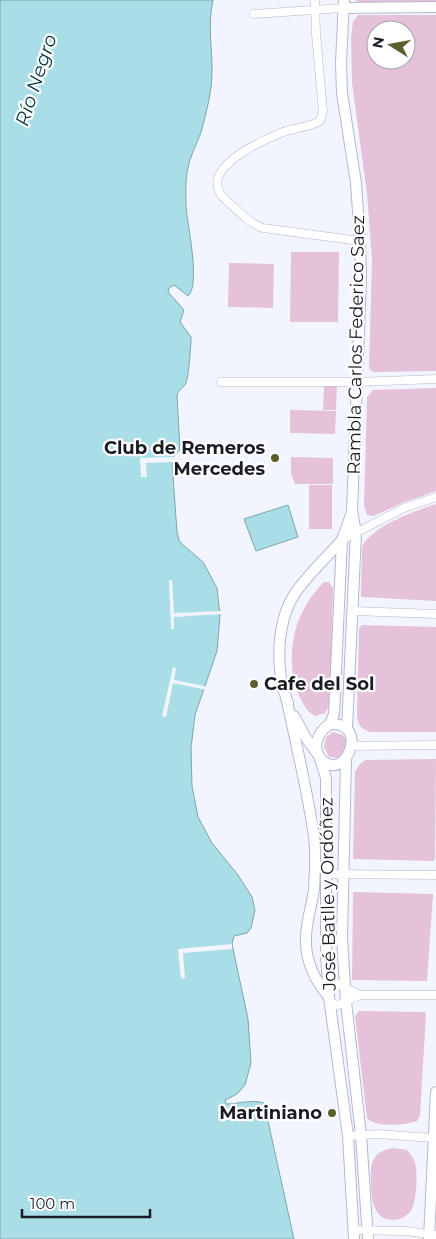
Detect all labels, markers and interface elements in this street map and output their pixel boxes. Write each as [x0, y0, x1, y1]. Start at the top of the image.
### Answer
north arrow [366, 20, 416, 70]
water label: Río Negro [10, 31, 62, 129]
text: N [368, 35, 388, 50]
street label: Rambla Carlos Federico Saez [343, 215, 369, 475]
place label: Club de Remeros Mercedes [104, 437, 265, 480]
marker: Club de Remeros Mercedes [269, 452, 281, 464]
place label: Cafe del Sol [264, 673, 374, 695]
marker: Cafe del Sol [248, 678, 260, 690]
street label: José Batlle y Ordóñez [315, 797, 341, 992]
place label: Martiniano [219, 1102, 322, 1124]
marker: Martiniano [326, 1107, 338, 1119]
scale bar [22, 1186, 150, 1218]
text: 100 m [30, 1194, 75, 1213]

